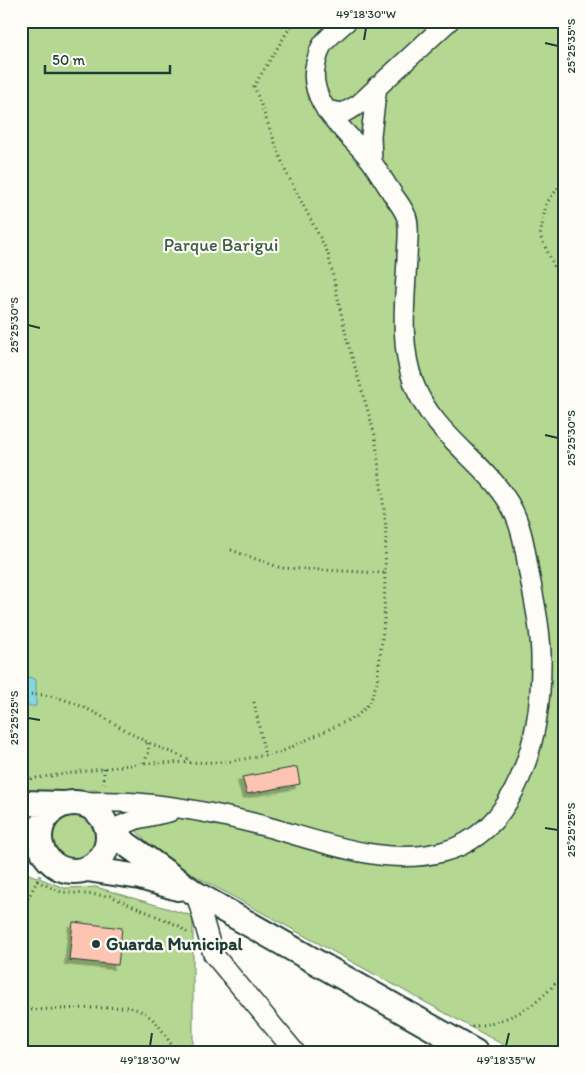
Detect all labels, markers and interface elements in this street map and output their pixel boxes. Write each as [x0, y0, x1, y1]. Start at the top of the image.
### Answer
text: 49°18'30"W [336, 7, 396, 21]
text: 25°25'35"S [564, 18, 578, 73]
scale bar [45, 42, 170, 74]
text: 50 m [52, 51, 85, 69]
park label: Parque Barigui [164, 234, 278, 256]
text: 25°25'30"S [7, 297, 21, 353]
text: 25°25'30"S [564, 410, 578, 466]
text: 25°25'25"S [7, 690, 21, 745]
text: 25°25'25"S [564, 802, 578, 857]
place label: Guarda Municipal [106, 933, 244, 955]
marker: Guarda Municipal [90, 938, 102, 950]
text: 49°18'30"W [120, 1053, 180, 1067]
text: 49°18'35"W [477, 1053, 535, 1067]

